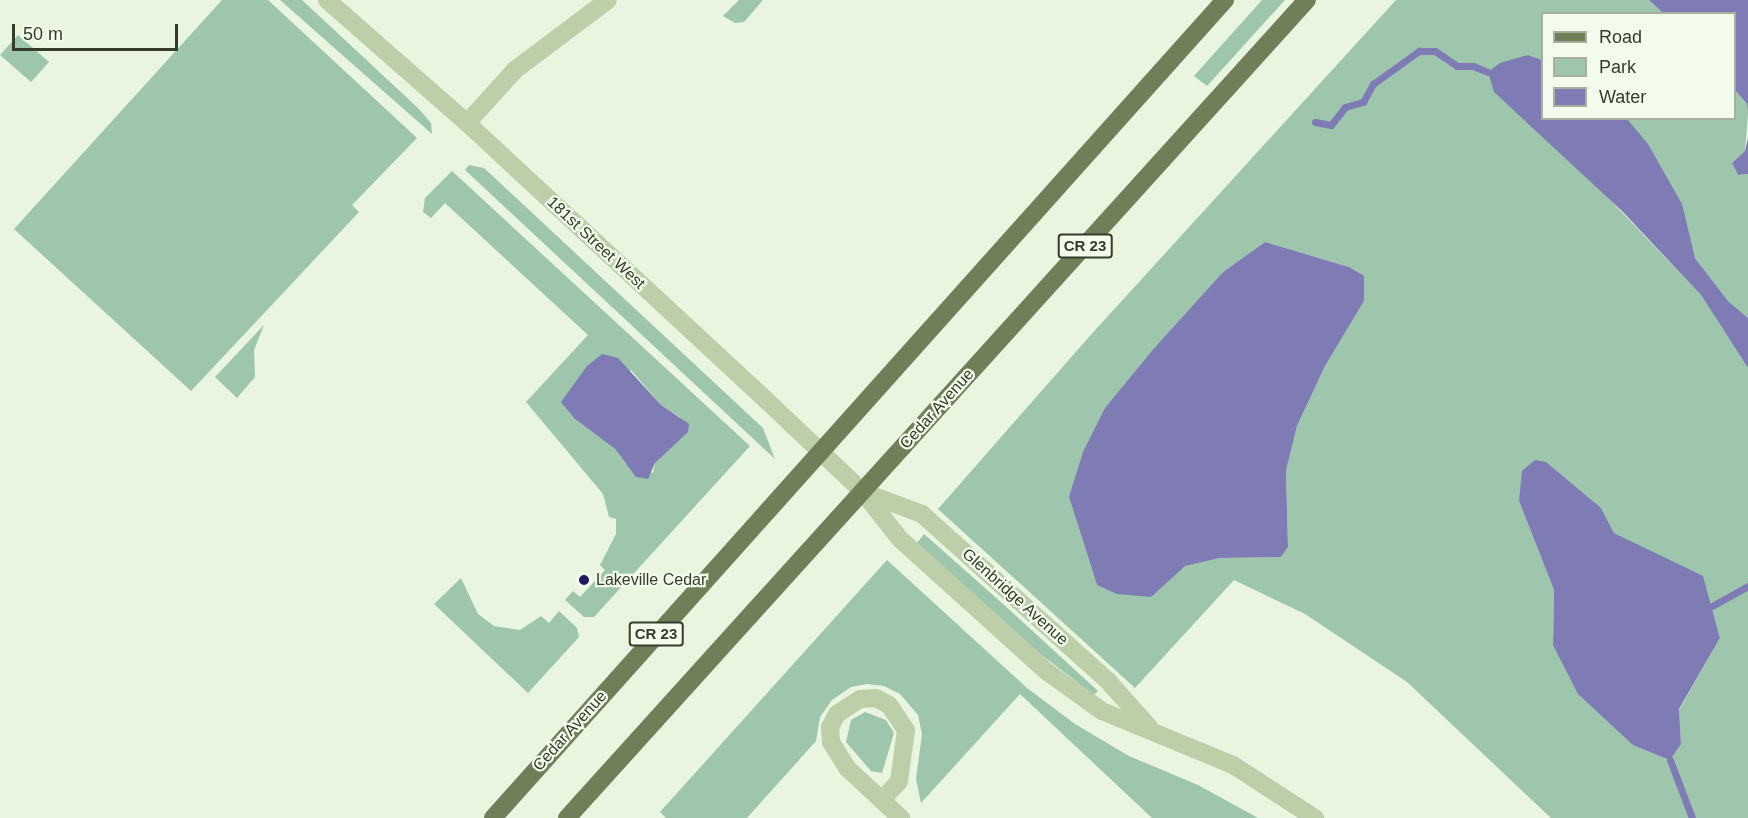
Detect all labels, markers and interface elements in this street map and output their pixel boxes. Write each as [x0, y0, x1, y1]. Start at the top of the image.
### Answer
scale bar [15, 12, 182, 50]
legend [1541, 12, 1736, 120]
text: 50 m [23, 24, 63, 44]
text: Road [1599, 27, 1642, 47]
text: Park [1599, 57, 1636, 77]
text: Water [1599, 87, 1646, 107]
street label: 181st Street West [543, 193, 649, 293]
road number: CR 23 [1056, 234, 1114, 258]
street label: Cedar Avenue [896, 365, 978, 453]
street label: Glenbridge Avenue [958, 544, 1072, 650]
place label: Lakeville Cedar [596, 570, 706, 590]
marker: Lakeville Cedar [577, 573, 591, 587]
road number: CR 23 [628, 622, 684, 646]
street label: Cedar Avenue [529, 687, 611, 775]

